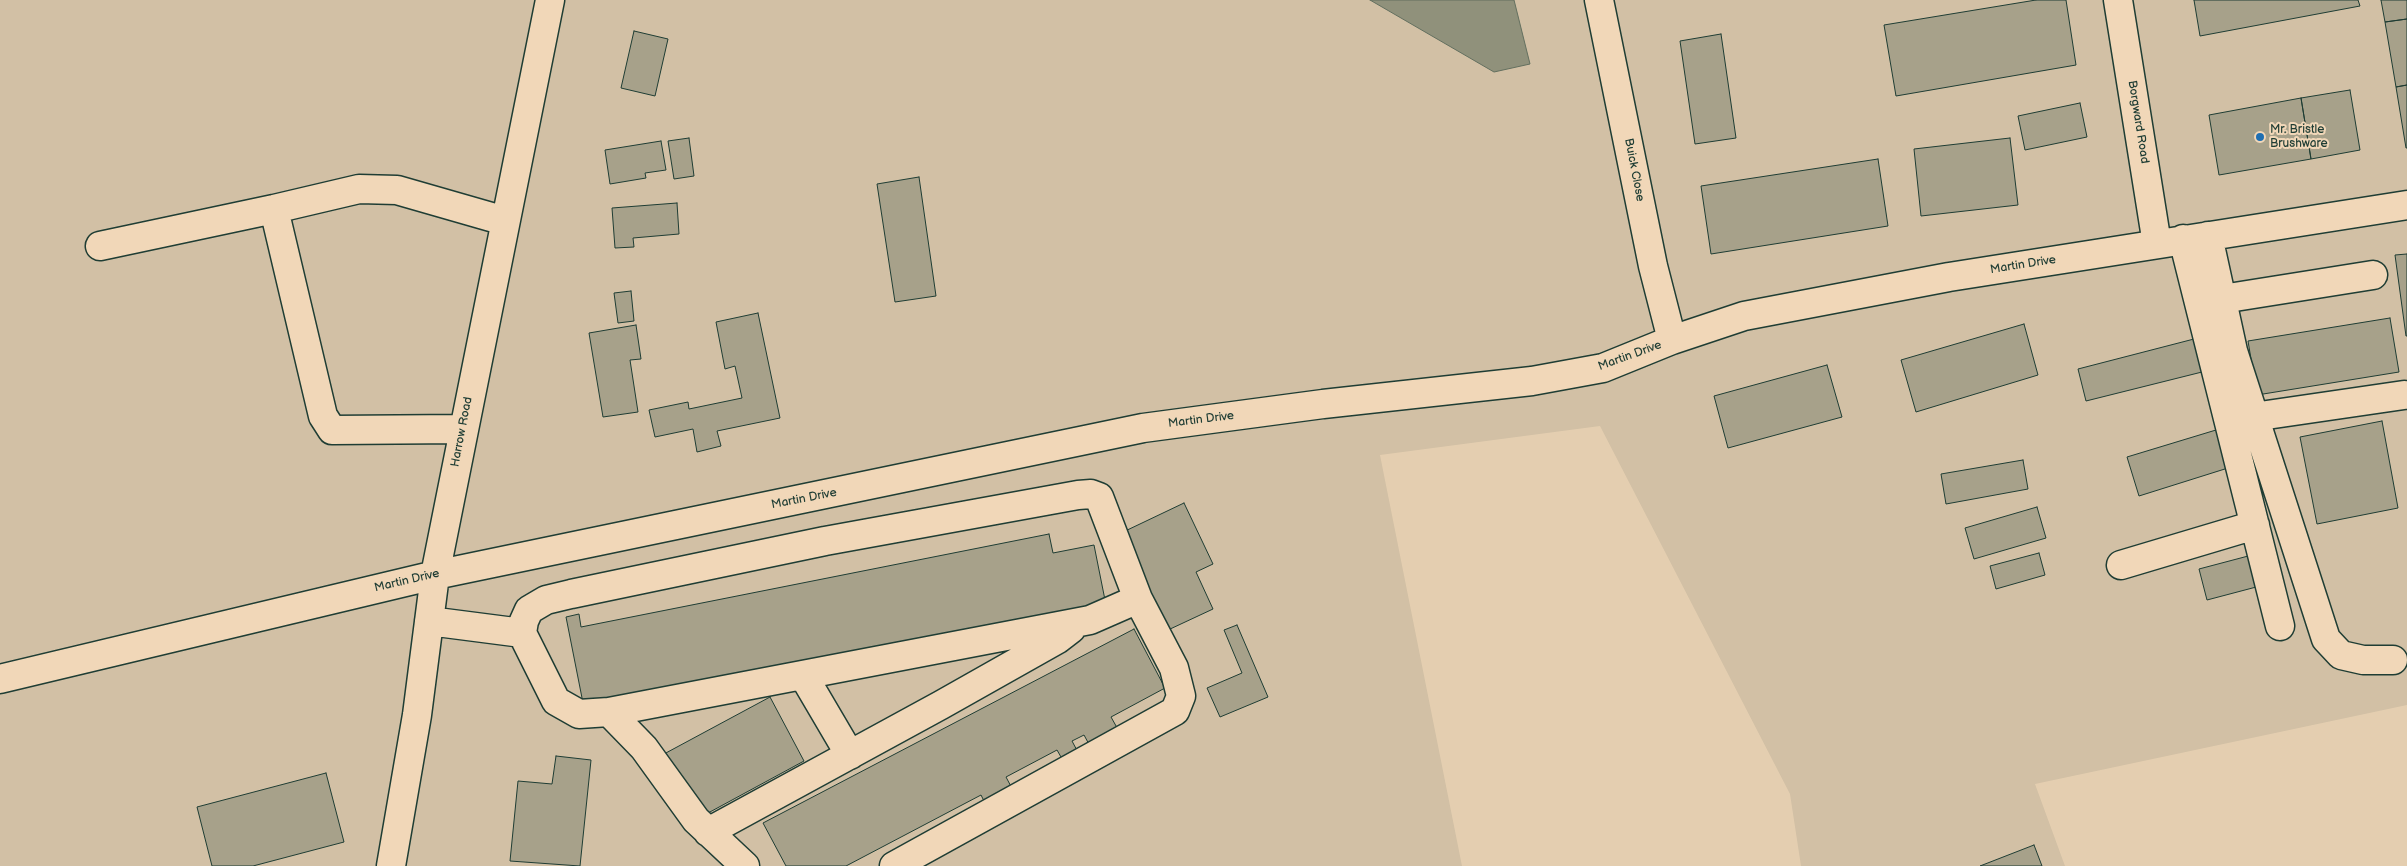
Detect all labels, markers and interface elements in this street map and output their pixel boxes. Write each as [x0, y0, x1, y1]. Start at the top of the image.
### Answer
street label: Borgward Road [2124, 79, 2152, 165]
place label: Mr. Bristle Brushware [2270, 123, 2328, 151]
marker: Mr. Bristle Brushware [2254, 131, 2266, 143]
street label: Buick Close [1621, 137, 1647, 203]
street label: Martin Drive [1989, 253, 2057, 277]
street label: Martin Drive [1596, 338, 1664, 374]
street label: Harrow Road [448, 396, 476, 468]
street label: Martin Drive [1167, 409, 1235, 431]
street label: Martin Drive [770, 486, 838, 512]
street label: Martin Drive [373, 567, 441, 595]

